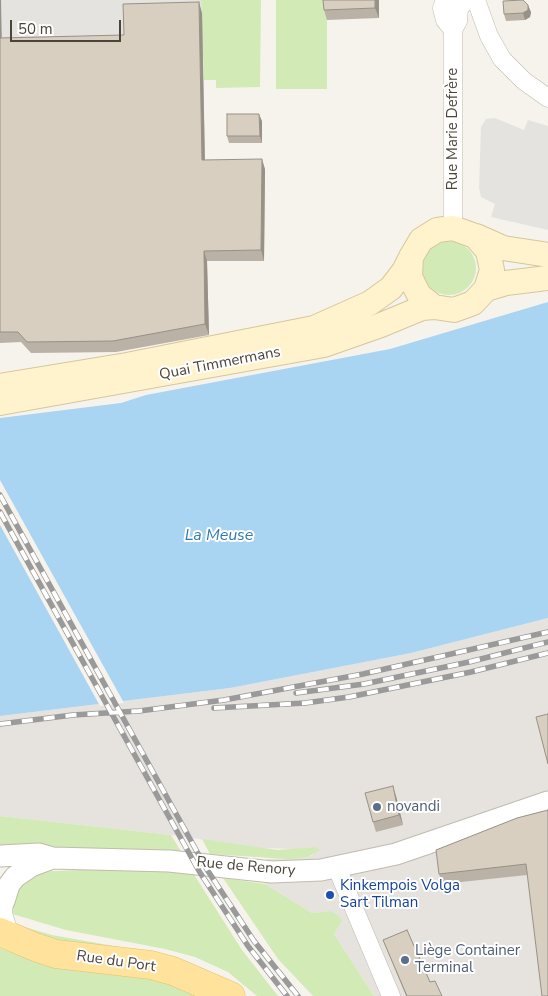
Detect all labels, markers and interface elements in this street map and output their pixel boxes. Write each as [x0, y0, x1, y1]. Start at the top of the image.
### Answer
scale bar [12, 10, 124, 42]
text: 50 m [18, 19, 53, 39]
street label: Rue Marie Defrère [444, 68, 462, 190]
street label: Quai Timmermans [158, 343, 282, 385]
water label: La Meuse [185, 526, 253, 546]
place label: novandi [387, 798, 440, 816]
marker: novandi [371, 801, 383, 813]
street label: Rue de Renory [196, 854, 296, 880]
place label: Kinkempois Volga Sart Tilman [340, 877, 460, 912]
marker: Kinkempois Volga Sart Tilman [324, 889, 336, 901]
place label: Liège Container Terminal [415, 942, 520, 977]
street label: Rue du Port [75, 948, 157, 976]
marker: Liège Container Terminal [399, 954, 411, 966]

